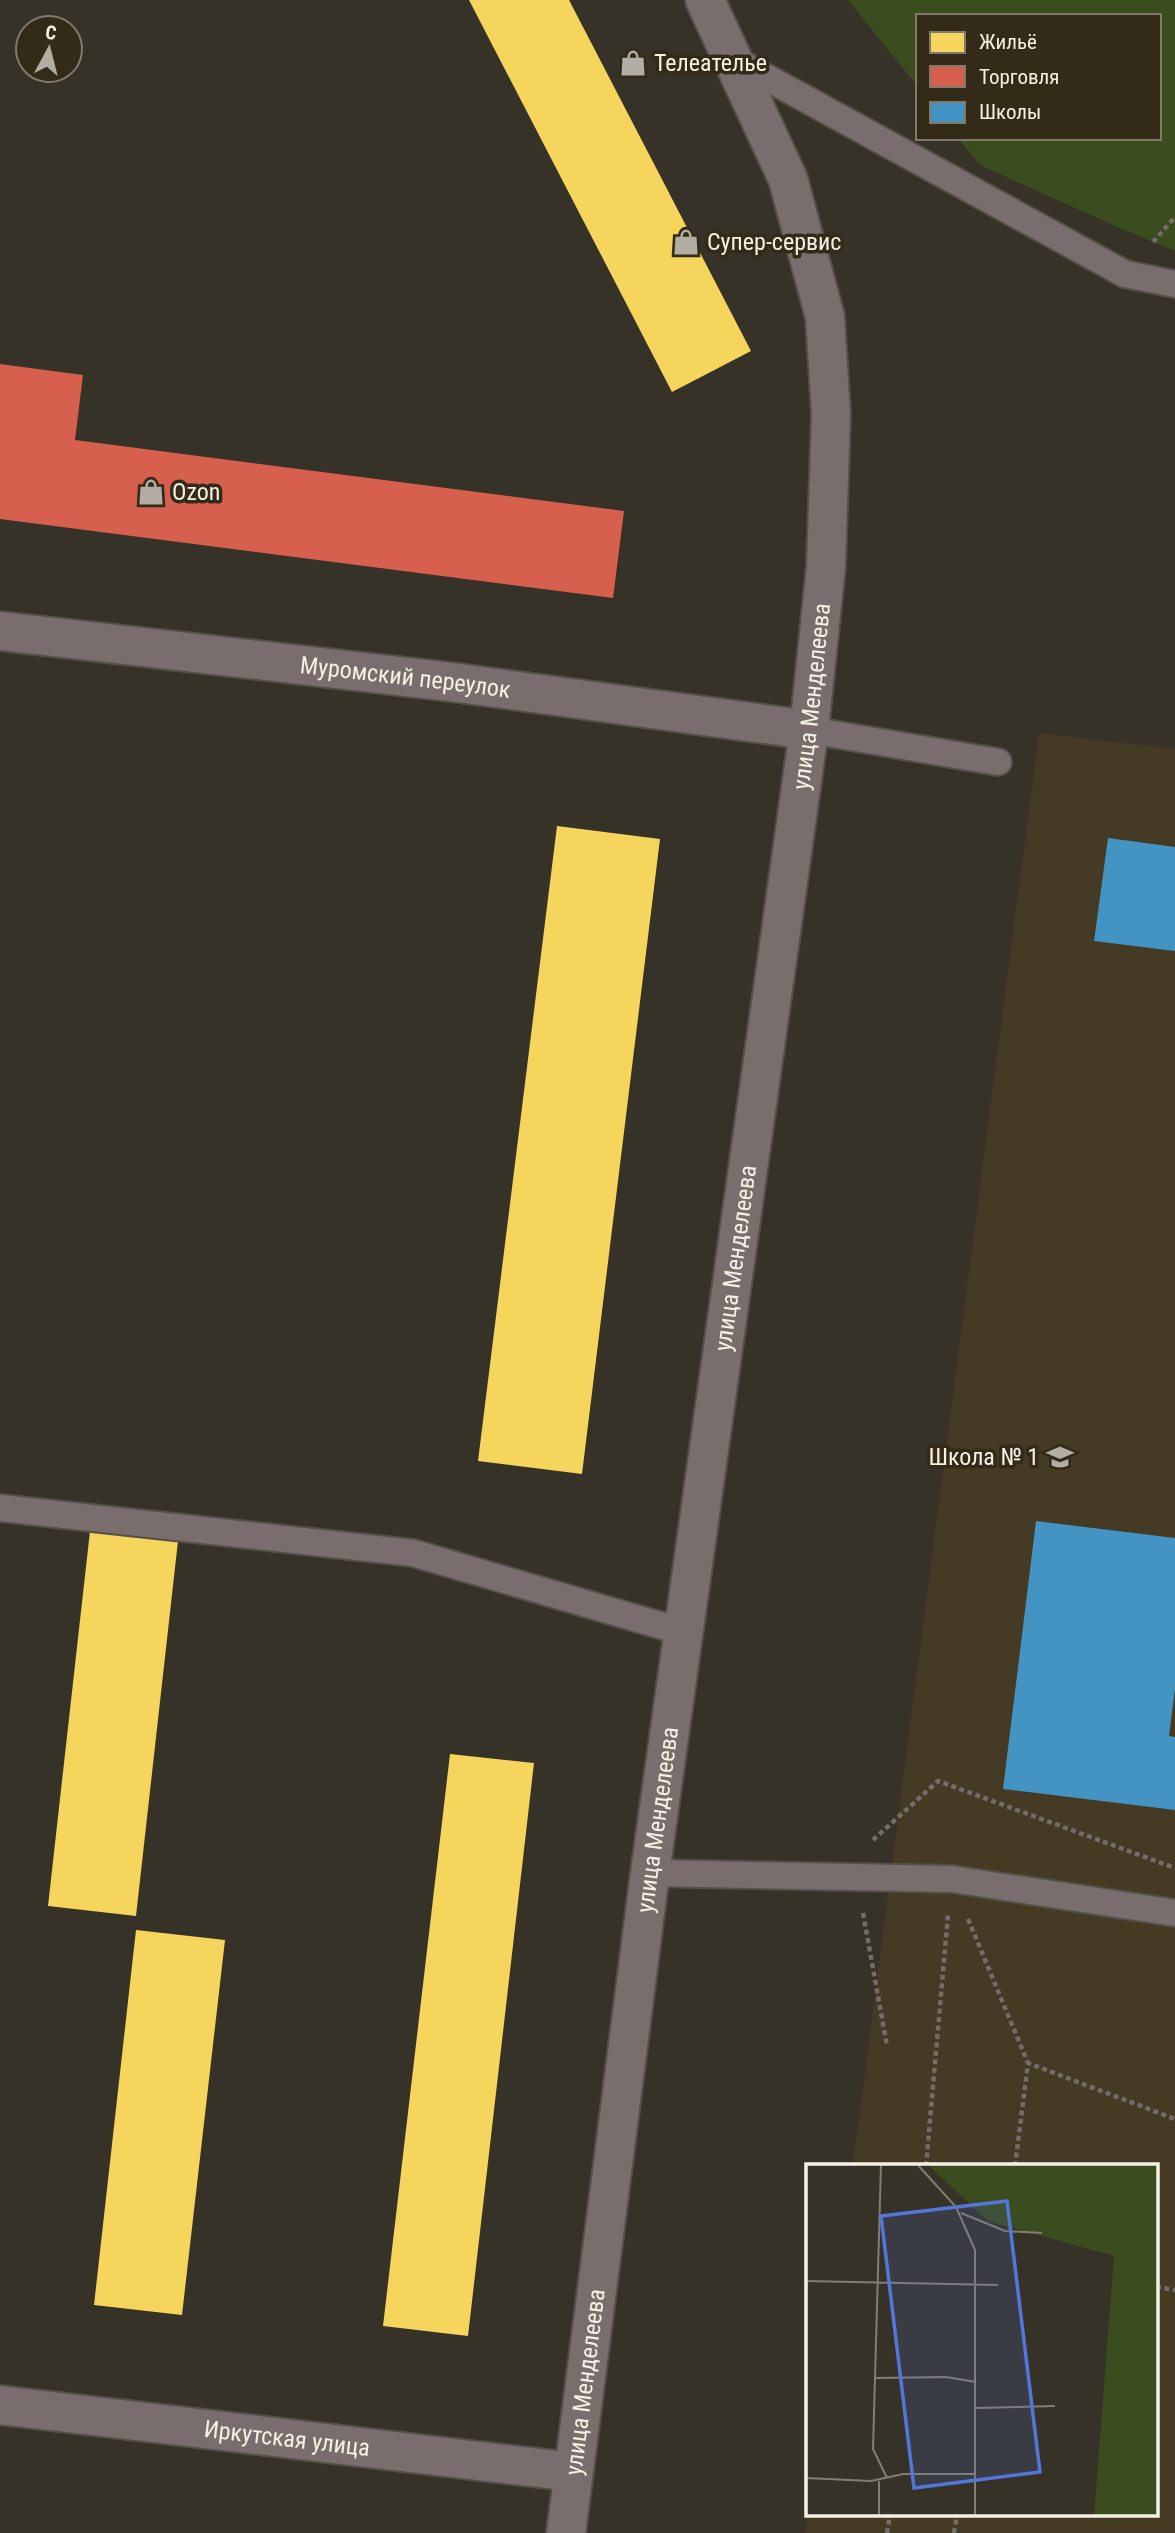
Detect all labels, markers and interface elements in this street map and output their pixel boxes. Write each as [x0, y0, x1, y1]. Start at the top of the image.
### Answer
north arrow [14, 14, 84, 84]
legend [916, 14, 1161, 140]
text: С [44, 21, 58, 45]
text: Жильё [979, 30, 1037, 54]
shop icon: Телеателье [618, 48, 648, 78]
place label: Телеателье [654, 49, 767, 77]
text: Торговля [979, 65, 1059, 89]
text: Школы [979, 100, 1041, 124]
shop icon: Супер-сервис [671, 227, 701, 257]
place label: Супер-сервис [707, 228, 841, 256]
shop icon: Ozon [136, 477, 166, 507]
place label: Ozon [172, 478, 220, 506]
street label: улица Менделеева [787, 602, 836, 792]
street label: Муромский переулок [299, 651, 513, 704]
street label: улица Менделеева [709, 1163, 762, 1353]
school or university icon: Школа № 1 [1045, 1442, 1075, 1472]
place label: Школа № 1 [928, 1443, 1039, 1471]
street label: улица Менделеева [631, 1725, 684, 1915]
inset map [806, 2164, 1158, 2516]
street label: улица Менделеева [559, 2287, 611, 2477]
street label: Иркутская улица [203, 2415, 372, 2462]

